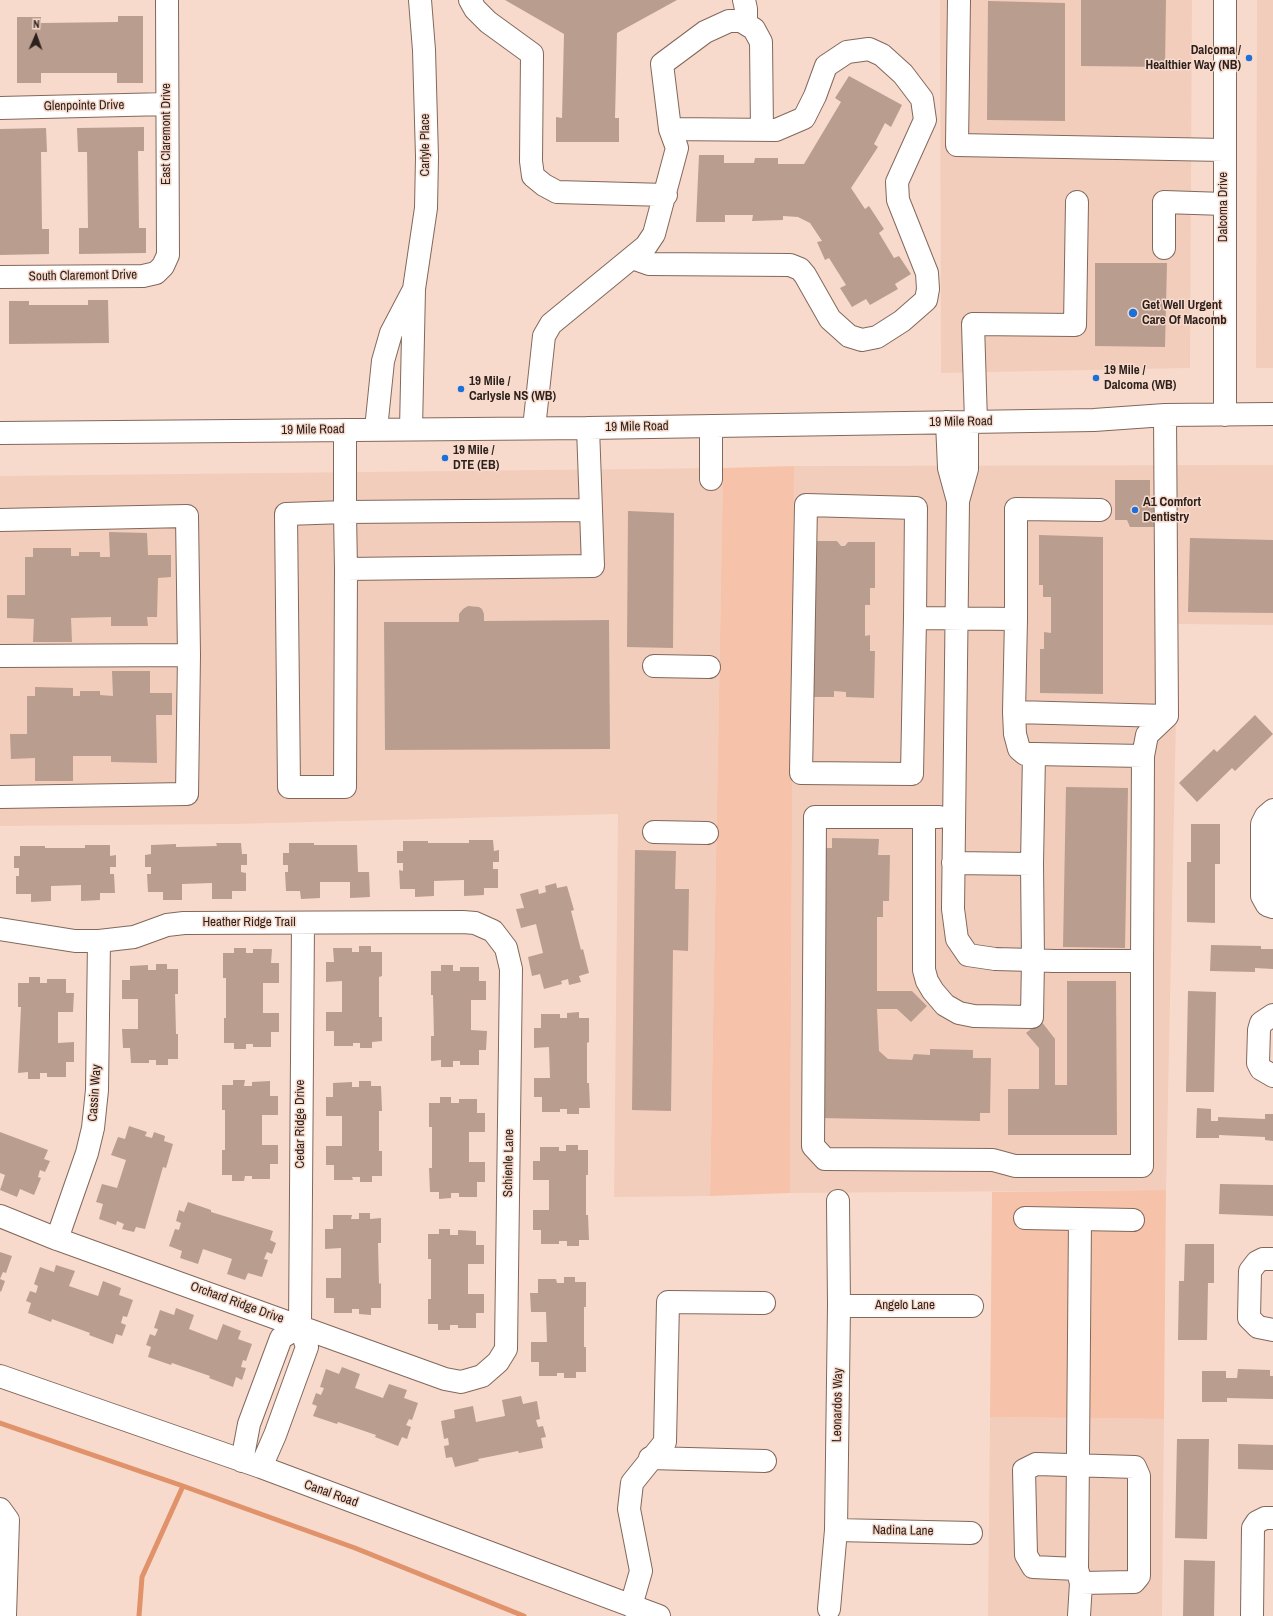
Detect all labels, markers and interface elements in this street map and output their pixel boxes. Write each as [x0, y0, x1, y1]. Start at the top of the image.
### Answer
north arrow [16, 16, 56, 56]
text: N [33, 17, 40, 31]
place label: Dalcoma / Healthier Way (NB) [1145, 43, 1241, 74]
marker: Dalcoma / Healthier Way (NB) [1244, 53, 1254, 63]
street label: East Claremont Drive [159, 83, 175, 185]
street label: Glenpointe Drive [44, 97, 124, 115]
street label: Carlyle Place [418, 114, 434, 176]
street label: Dalcoma Drive [1216, 172, 1232, 242]
street label: South Claremont Drive [29, 267, 137, 285]
place label: Get Well Urgent Care Of Macomb [1142, 298, 1227, 329]
marker: Get Well Urgent Care Of Macomb [1127, 307, 1139, 319]
place label: 19 Mile / Dalcoma (WB) [1104, 363, 1176, 394]
marker: 19 Mile / Dalcoma (WB) [1091, 373, 1101, 383]
place label: 19 Mile / Carlysle NS (WB) [469, 374, 556, 405]
marker: 19 Mile / Carlysle NS (WB) [456, 384, 466, 394]
street label: 19 Mile Road [929, 414, 993, 430]
street label: 19 Mile Road [605, 419, 669, 435]
street label: 19 Mile Road [281, 422, 345, 438]
place label: 19 Mile / DTE (EB) [453, 443, 499, 474]
marker: 19 Mile / DTE (EB) [440, 453, 450, 463]
place label: A1 Comfort Dentistry [1143, 495, 1201, 526]
marker: A1 Comfort Dentistry [1130, 505, 1140, 515]
street label: Heather Ridge Trail [202, 915, 296, 931]
street label: Cassin Way [85, 1064, 105, 1122]
street label: Cedar Ridge Drive [293, 1080, 309, 1168]
street label: Schienle Lane [501, 1129, 517, 1197]
street label: Orchard Ridge Drive [188, 1279, 286, 1327]
street label: Angelo Lane [875, 1298, 935, 1314]
street label: Leonardos Way [830, 1368, 846, 1442]
street label: Canal Road [302, 1477, 360, 1511]
street label: Nadina Lane [872, 1523, 934, 1539]

